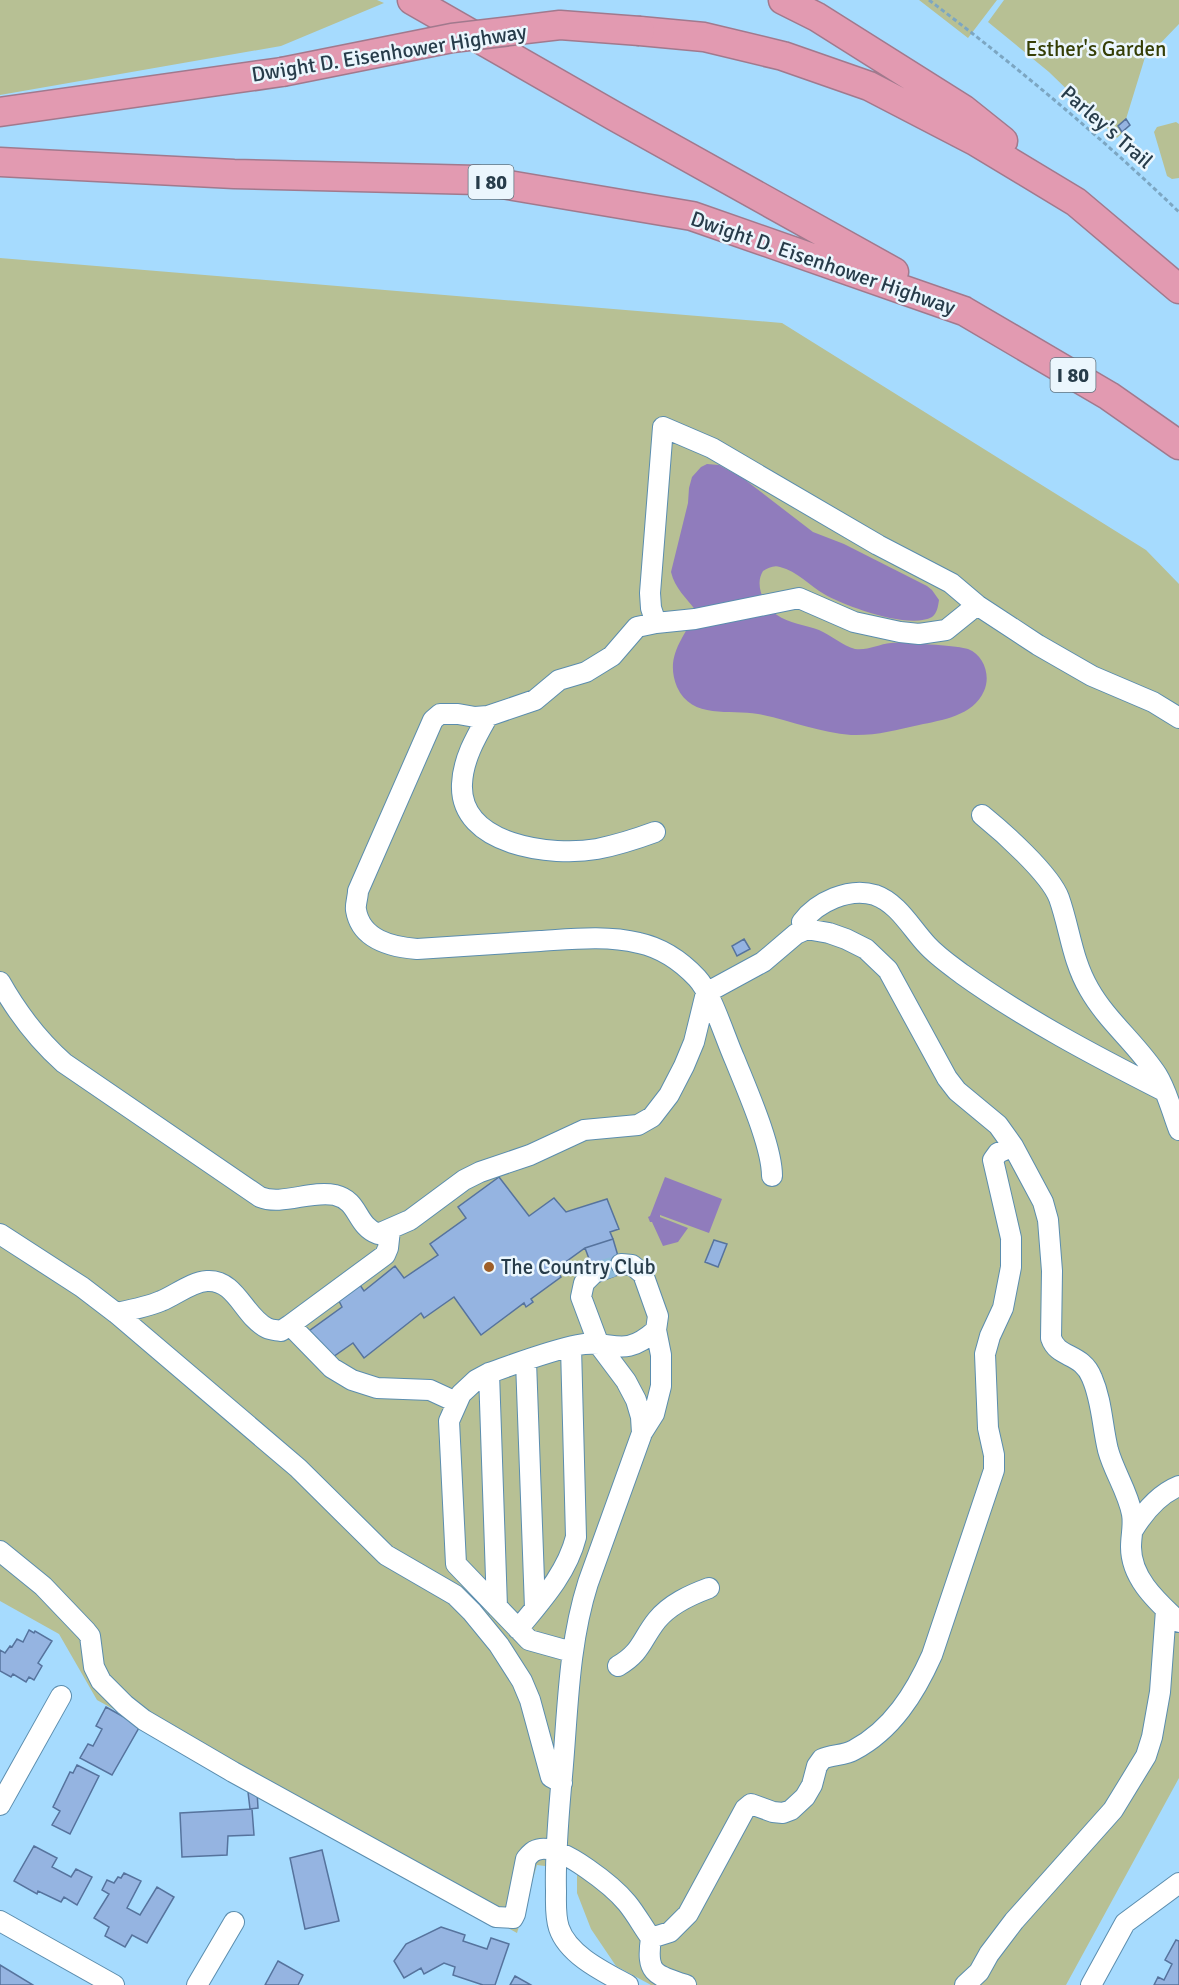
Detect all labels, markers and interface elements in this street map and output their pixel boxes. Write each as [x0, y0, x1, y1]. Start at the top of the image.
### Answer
street label: Dwight D. Eisenhower Highway [250, 18, 529, 88]
park label: Esther's Garden [1026, 36, 1167, 62]
street label: Parley's Trail [1056, 80, 1158, 174]
road number: I 80 [468, 165, 514, 199]
street label: Dwight D. Eisenhower Highway [687, 205, 959, 321]
road number: I 80 [1050, 358, 1096, 392]
place label: The Country Club [501, 1254, 656, 1280]
marker: The Country Club [482, 1260, 496, 1274]

